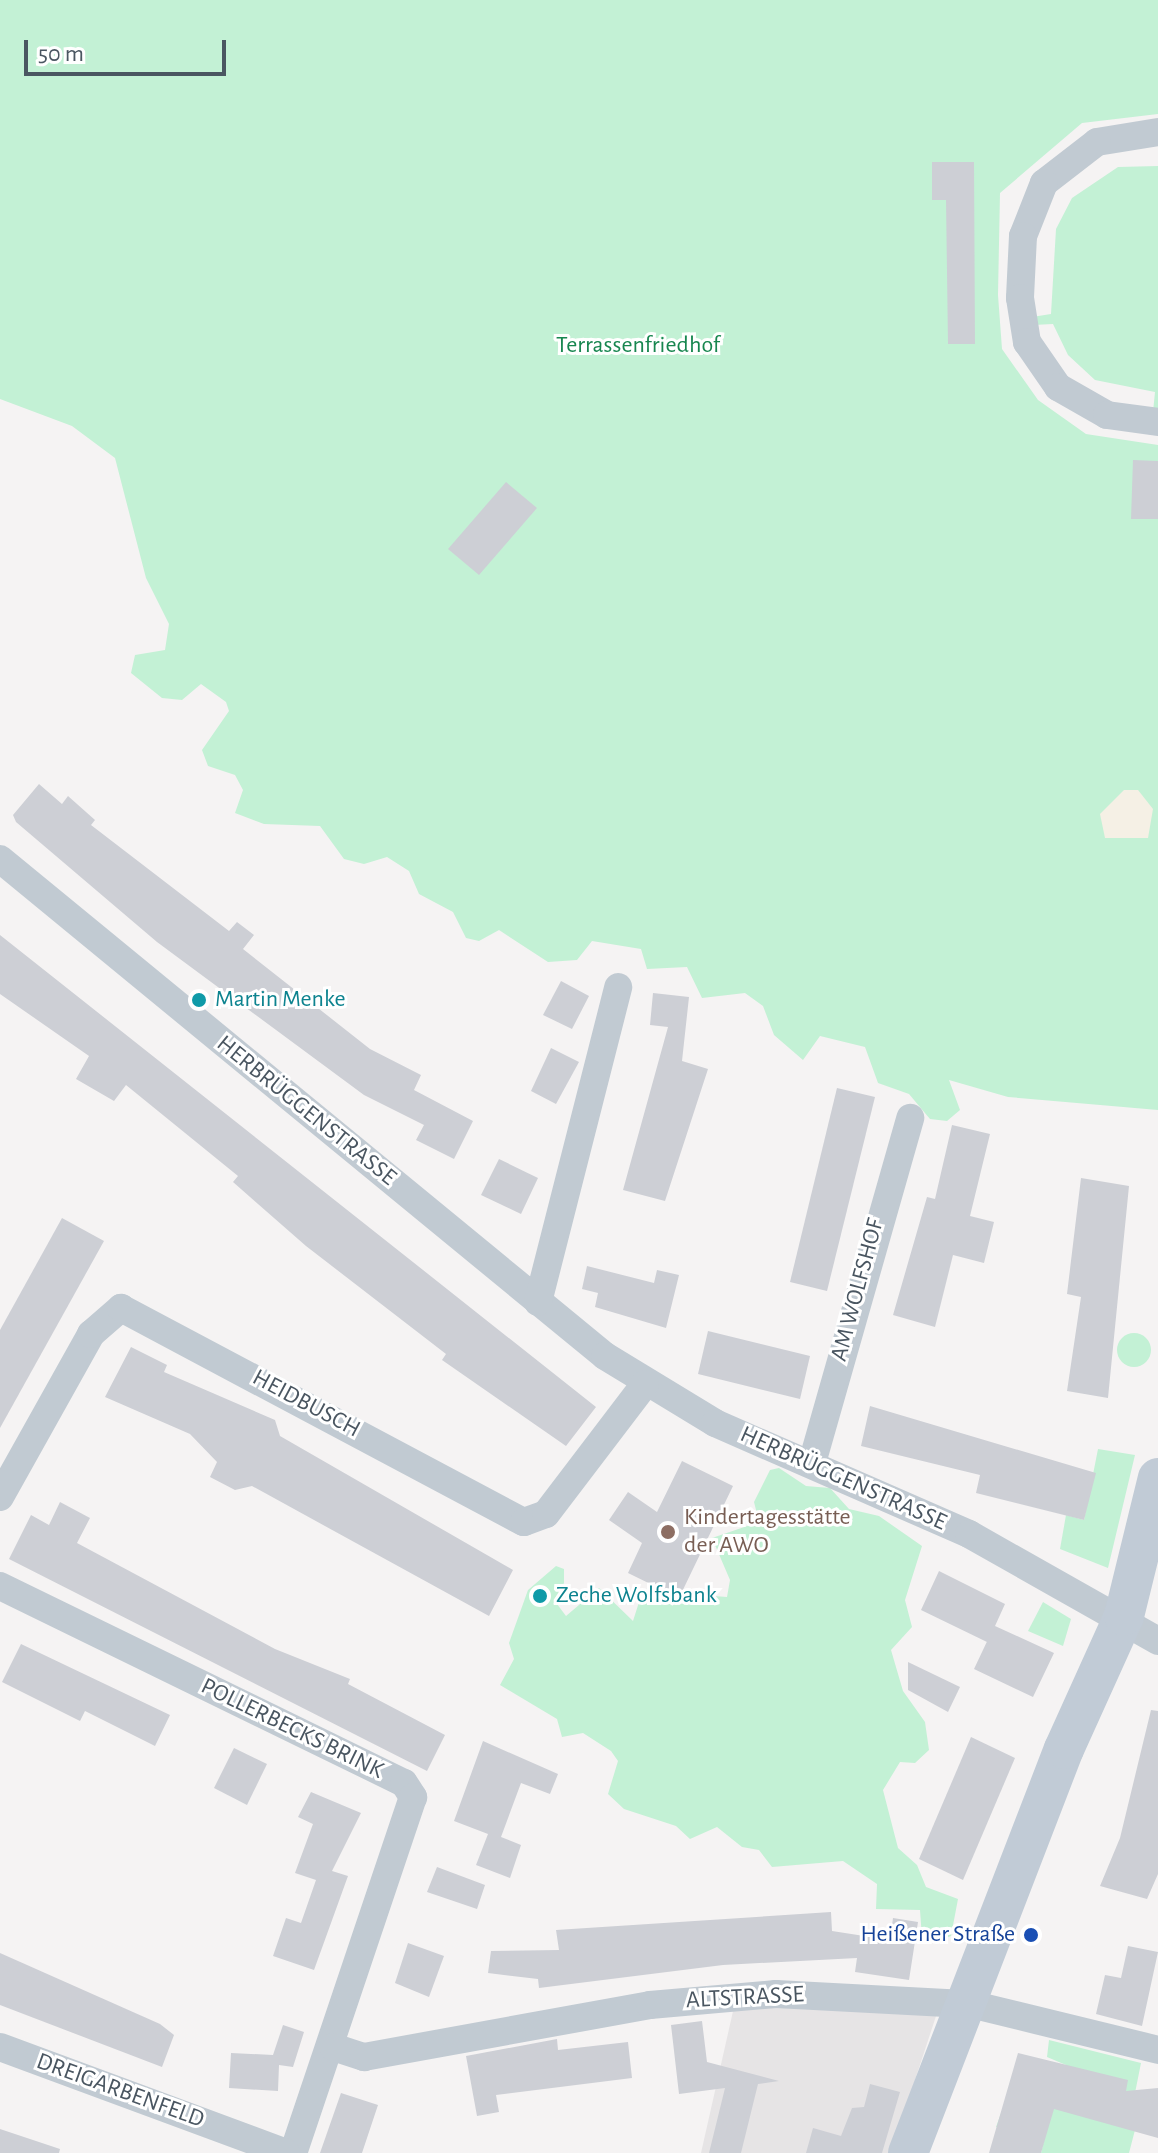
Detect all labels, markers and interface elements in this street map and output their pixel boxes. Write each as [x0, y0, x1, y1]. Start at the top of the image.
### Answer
scale bar [28, 24, 230, 74]
text: 50 m [38, 42, 84, 66]
park label: Terrassenfriedhof [556, 332, 720, 360]
place label: Martin Menke [215, 986, 346, 1014]
marker: Martin Menke [190, 991, 208, 1009]
street label: HERBRÜGGENSTRASSE [210, 1030, 402, 1192]
street label: AM WOLFSHOF [825, 1216, 891, 1364]
street label: HEIDBUSCH [247, 1364, 365, 1444]
street label: HERBRÜGGENSTRASSE [735, 1421, 951, 1537]
place label: Kindertagesstätte der AWO [684, 1504, 851, 1560]
marker: Kindertagesstätte der AWO [659, 1523, 677, 1541]
place label: Zeche Wolfsbank [556, 1582, 717, 1610]
marker: Zeche Wolfsbank [531, 1587, 549, 1605]
street label: POLLERBECKS BRINK [196, 1672, 388, 1786]
place label: Heißener Straße [860, 1921, 1015, 1949]
marker: Heißener Straße [1022, 1926, 1040, 1944]
street label: ALTSTRASSE [685, 1981, 805, 2015]
street label: DREIGARBENFELD [32, 2047, 208, 2135]

